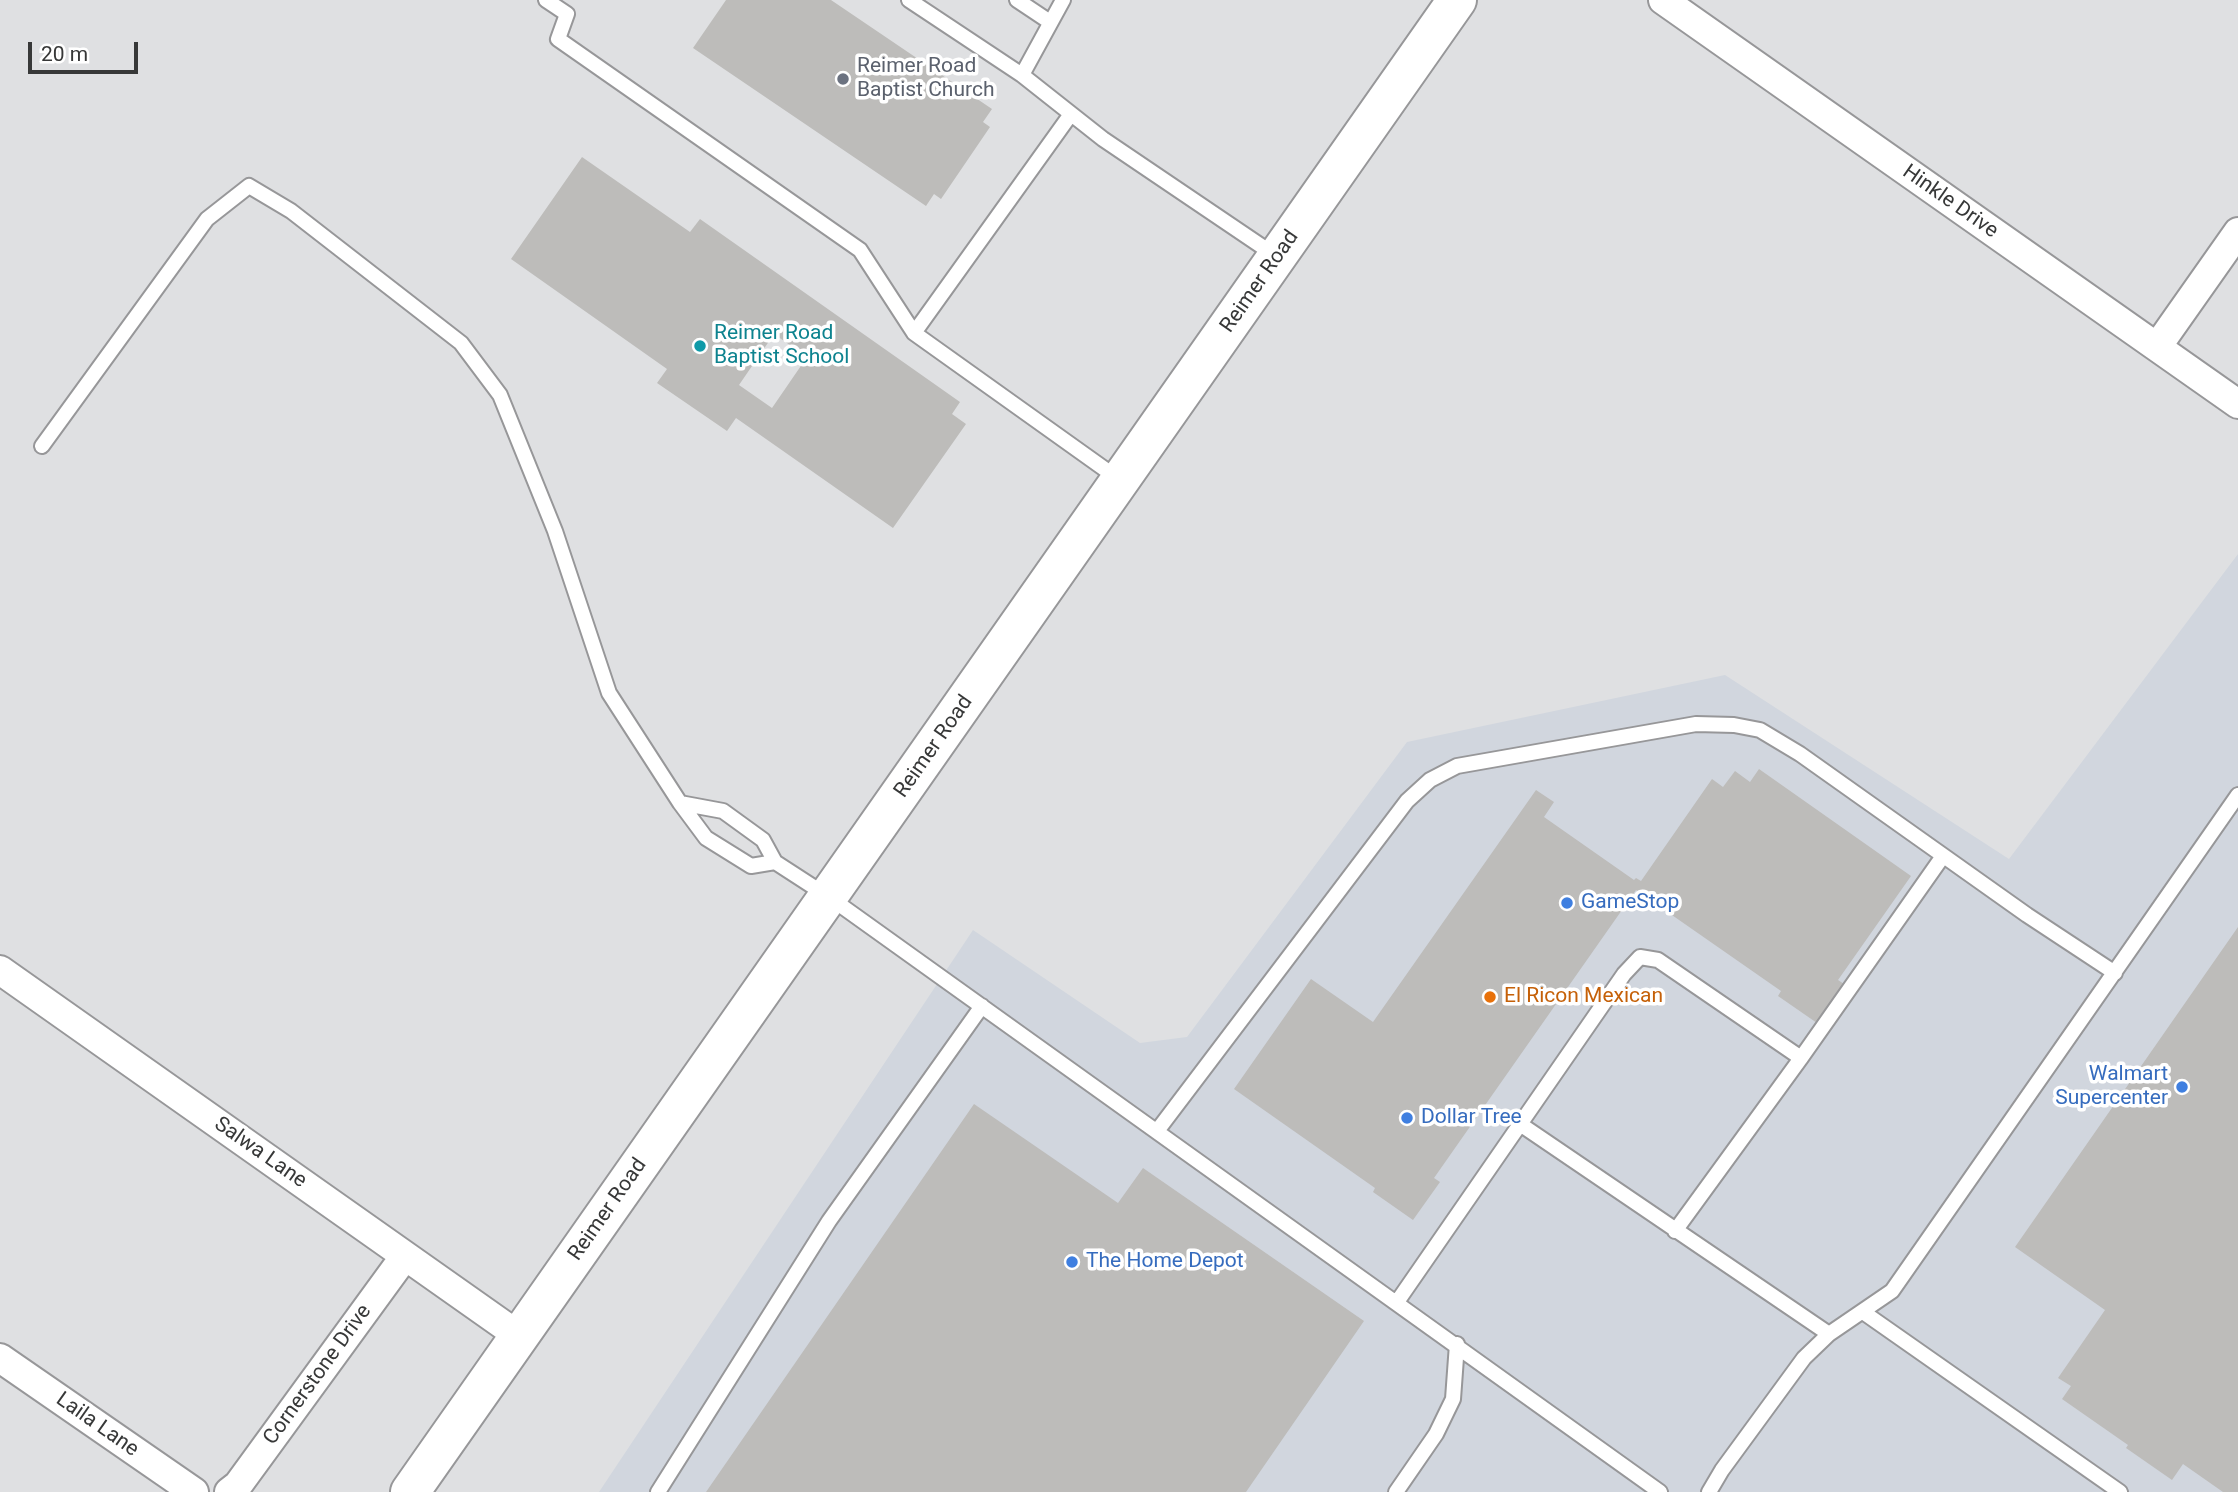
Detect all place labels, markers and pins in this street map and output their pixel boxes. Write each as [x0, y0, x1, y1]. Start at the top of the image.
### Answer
place label: Reimer Road Baptist Church [857, 54, 994, 104]
marker: Reimer Road Baptist Church [835, 71, 851, 87]
place label: Reimer Road Baptist School [714, 321, 849, 371]
marker: Reimer Road Baptist School [692, 338, 708, 354]
place label: GameStop [1581, 890, 1679, 916]
marker: GameStop [1559, 895, 1575, 911]
place label: El Ricon Mexican [1504, 984, 1663, 1010]
marker: El Ricon Mexican [1482, 989, 1498, 1005]
place label: Walmart Supercenter [2055, 1062, 2168, 1112]
marker: Walmart Supercenter [2174, 1079, 2190, 1095]
place label: Dollar Tree [1421, 1105, 1522, 1131]
marker: Dollar Tree [1399, 1110, 1415, 1126]
place label: The Home Depot [1086, 1249, 1244, 1275]
marker: The Home Depot [1064, 1254, 1080, 1270]

